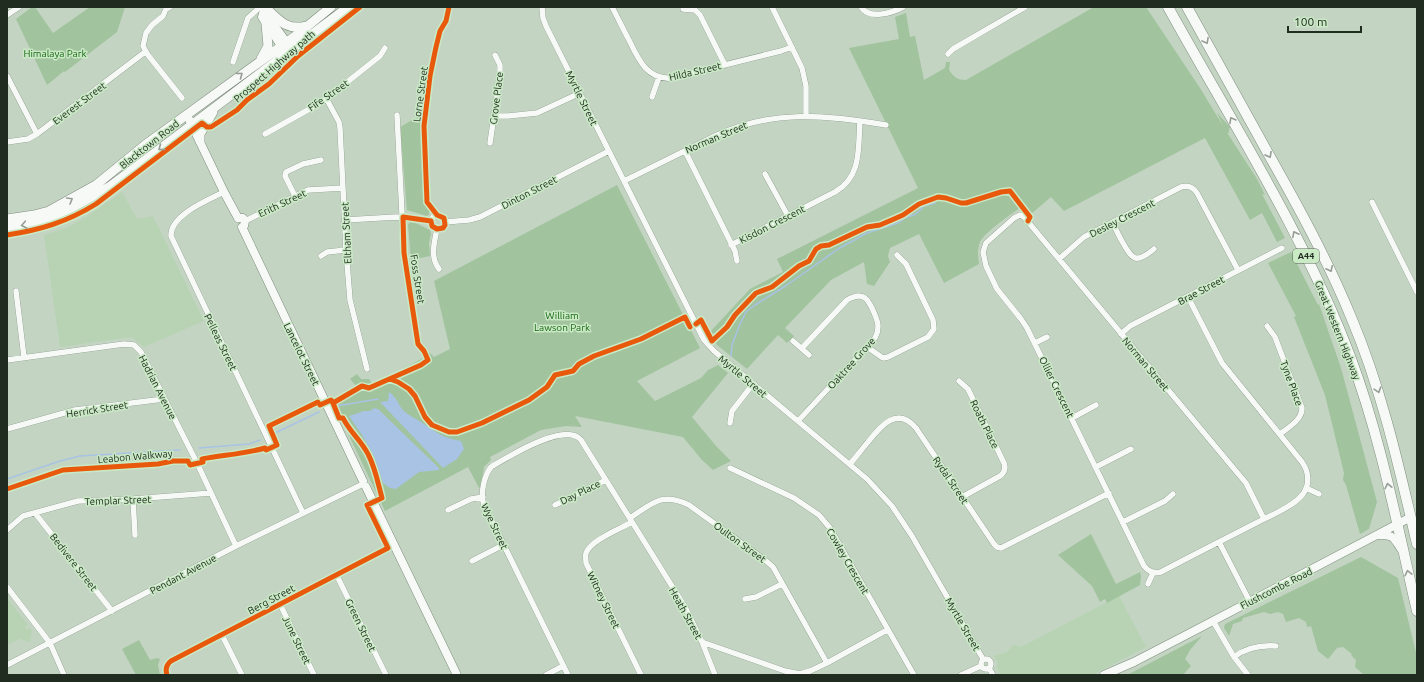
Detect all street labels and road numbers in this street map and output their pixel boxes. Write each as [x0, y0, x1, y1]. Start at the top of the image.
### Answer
street label: Prospect Highway path [232, 28, 317, 105]
street label: Hilda Street [668, 60, 722, 83]
street label: Lorne Street [411, 65, 430, 123]
street label: Myrtle Street [564, 69, 600, 127]
street label: Grove Place [488, 71, 505, 125]
street label: Fife Street [306, 77, 351, 113]
street label: Everest Street [51, 80, 108, 127]
street label: Blacktown Road [117, 118, 181, 171]
street label: Norman Street [683, 119, 749, 156]
street label: Dinton Street [500, 174, 559, 211]
street label: Erith Street [256, 188, 308, 219]
street label: Desley Crescent [1088, 197, 1157, 240]
street label: Eltham Street [339, 202, 354, 264]
street label: Kisdon Crescent [738, 203, 807, 246]
road number: A44 [1293, 249, 1319, 263]
street label: Foss Street [408, 254, 427, 305]
street label: Brae Street [1176, 274, 1226, 307]
street label: Great Western Highway [1313, 279, 1363, 382]
street label: Pelleas Street [202, 312, 239, 372]
street label: Lancelot Street [282, 321, 322, 388]
street label: Oaktree Grove [825, 335, 877, 391]
street label: Norman Street [1120, 335, 1171, 393]
street label: Hadrian Avenue [137, 353, 179, 421]
street label: Myrtle Street [716, 353, 769, 400]
street label: Ollier Crescent [1037, 355, 1076, 420]
street label: Tyne Place [1278, 359, 1305, 407]
street label: Roath Place [968, 398, 1001, 450]
street label: Herrick Street [65, 399, 129, 420]
street label: Leabon Walkway [97, 448, 173, 465]
street label: Rydal Street [931, 454, 971, 506]
street label: Day Place [558, 478, 602, 507]
street label: Templar Street [84, 494, 152, 507]
street label: Wye Street [479, 501, 510, 551]
street label: Oulton Street [711, 520, 768, 565]
street label: Cowley Crescent [824, 526, 871, 596]
street label: Bedivere Street [48, 531, 100, 593]
street label: Pendant Avenue [148, 552, 218, 597]
street label: Flushcombe Road [1238, 565, 1314, 611]
street label: Witney Street [585, 570, 622, 631]
street label: Berg Street [246, 582, 297, 616]
street label: Heath Street [667, 585, 704, 641]
street label: Myrtle Street [943, 596, 982, 653]
street label: Green Street [343, 597, 378, 653]
street label: June Street [280, 614, 313, 666]

